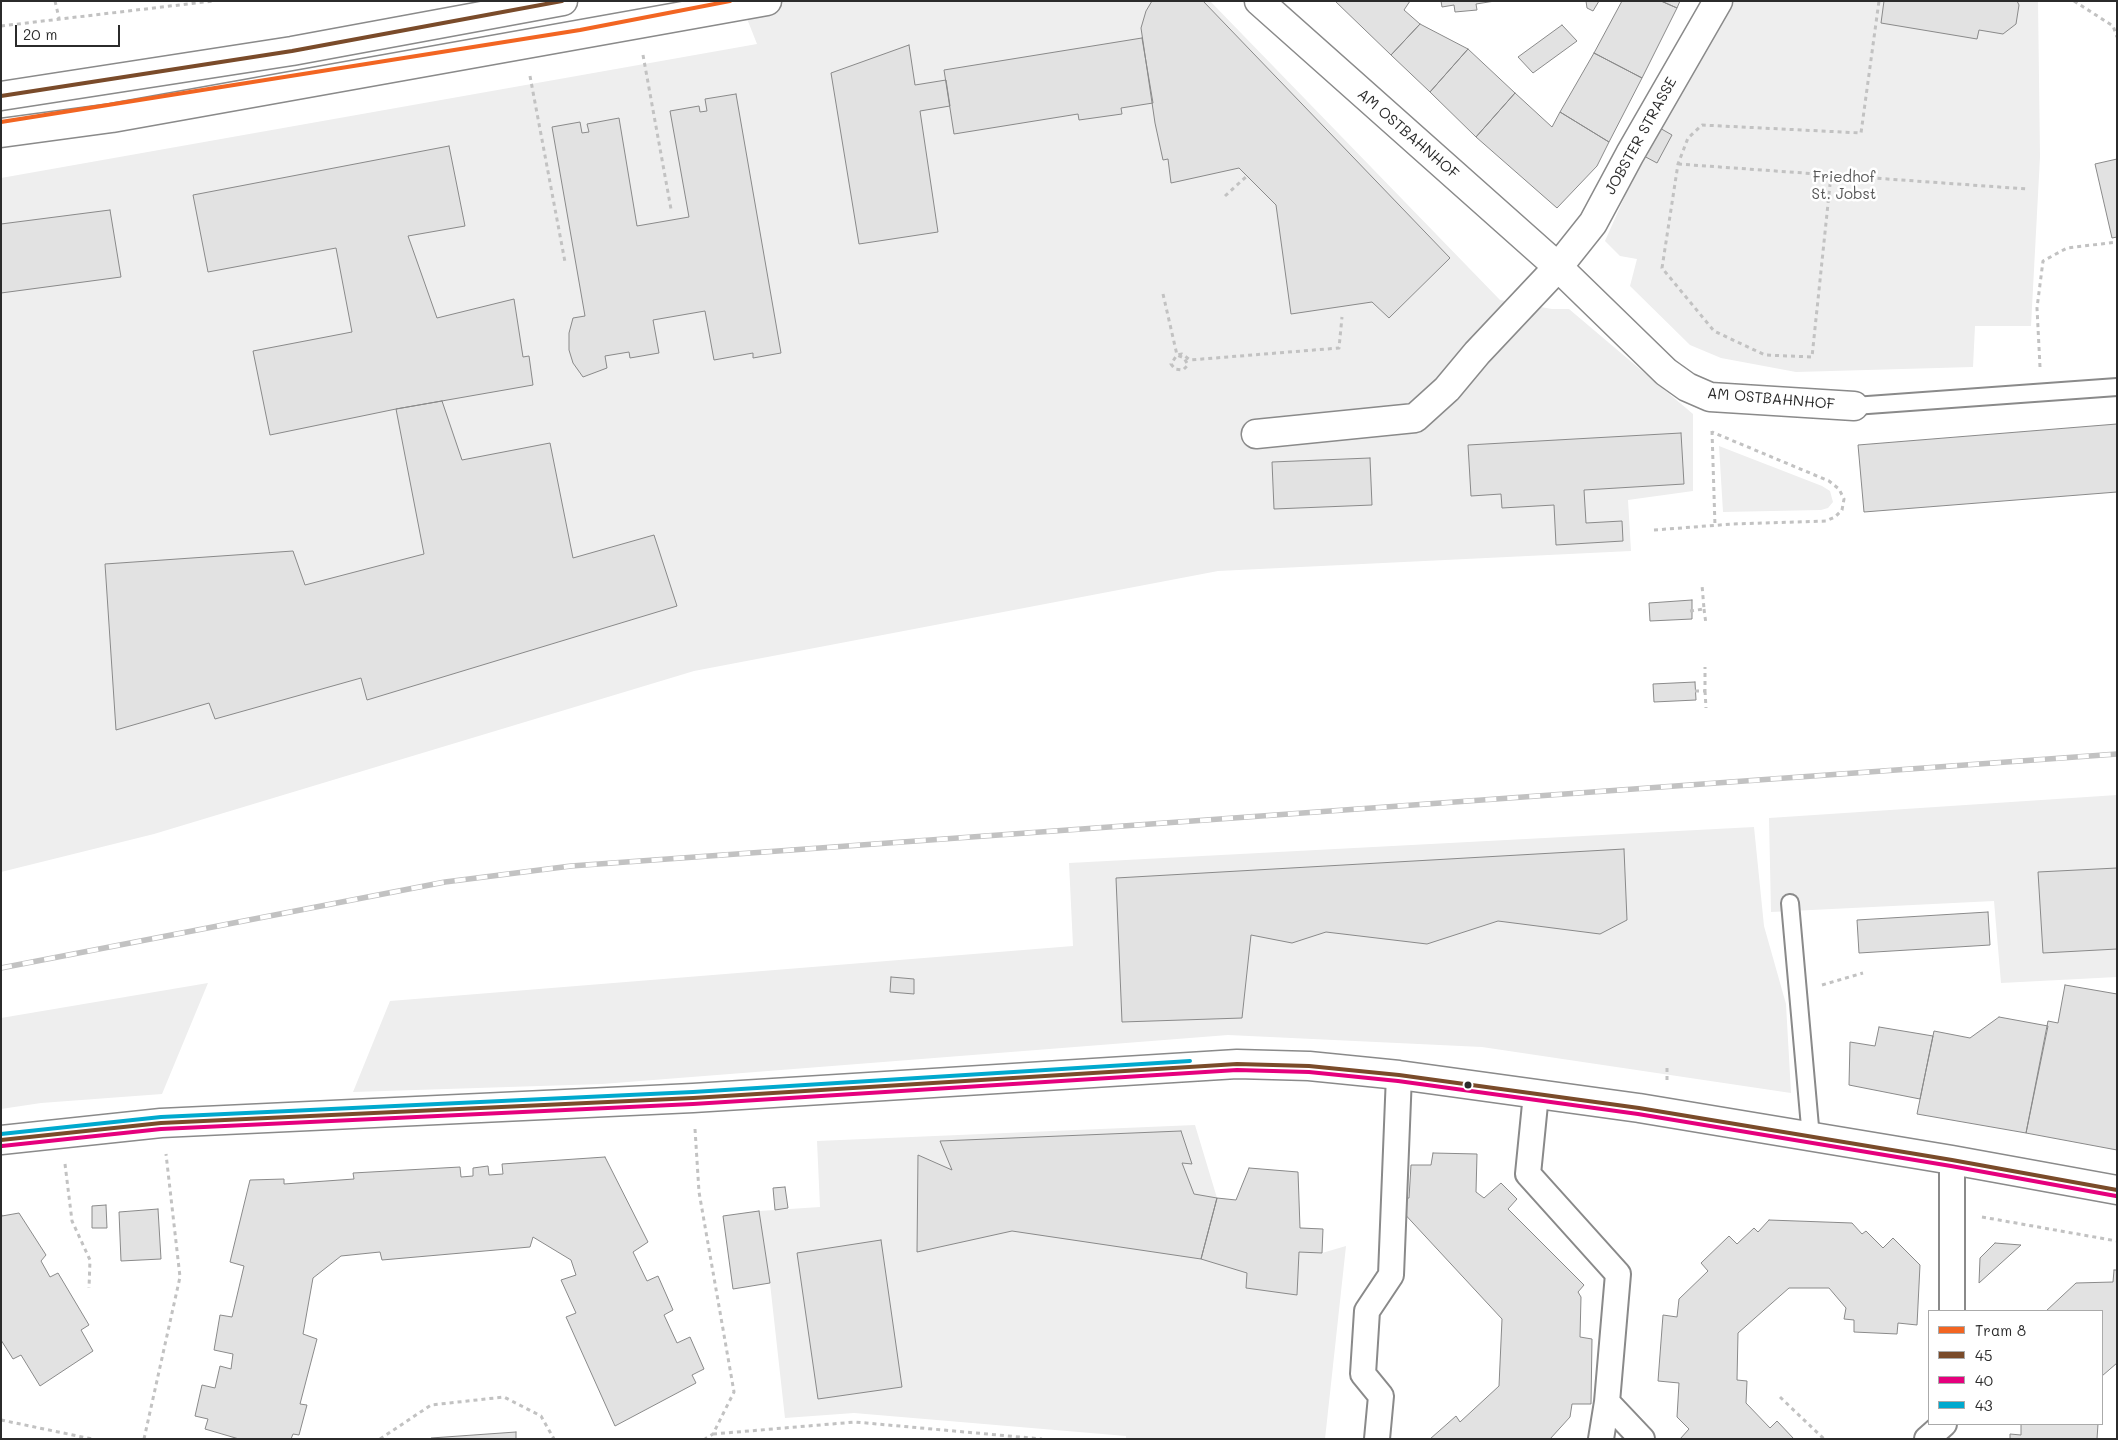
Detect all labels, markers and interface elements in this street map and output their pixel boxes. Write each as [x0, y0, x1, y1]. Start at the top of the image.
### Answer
scale bar [18, 15, 122, 47]
text: 20 m [23, 24, 57, 44]
street label: JOBSTER STRASSE [1601, 74, 1681, 198]
street label: AM OSTBAHNHOF [1354, 85, 1462, 183]
park label: Friedhof St. Jobst [1812, 168, 1876, 203]
street label: AM OSTBAHNHOF [1706, 384, 1836, 414]
unlabelled marker [1463, 1080, 1473, 1090]
legend [1928, 1310, 2103, 1425]
text: Tram 8 [1975, 1320, 2026, 1340]
text: 45 [1975, 1345, 1993, 1365]
text: 40 [1975, 1370, 1993, 1390]
text: 43 [1975, 1395, 1993, 1415]

